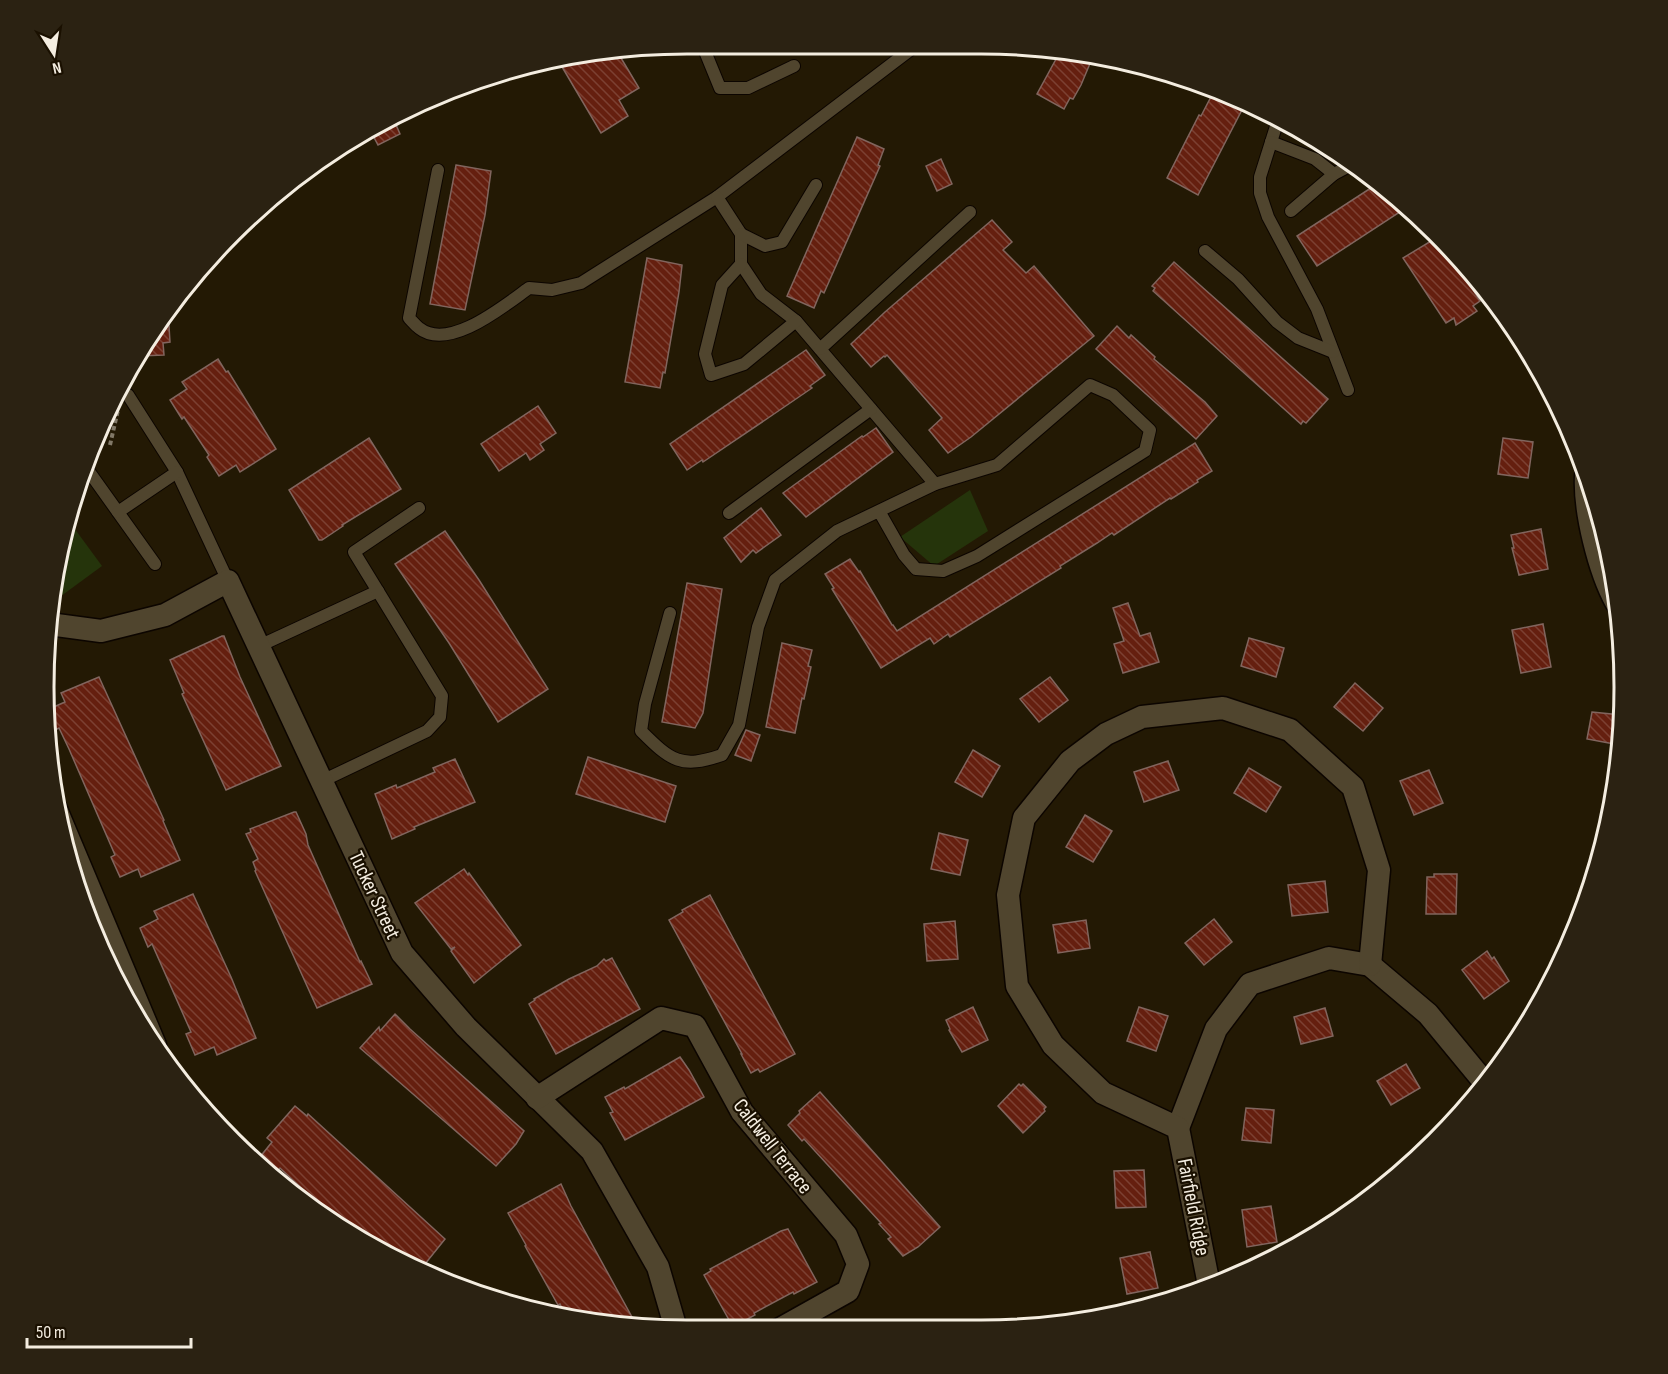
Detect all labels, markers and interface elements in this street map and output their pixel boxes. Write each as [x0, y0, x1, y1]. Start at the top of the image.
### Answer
north arrow [24, 24, 84, 84]
text: N [51, 57, 63, 77]
street label: Tucker Street [343, 847, 406, 943]
street label: Caldwell Terrace [728, 1094, 818, 1199]
street label: Fairfield Ridge [1172, 1156, 1215, 1258]
scale bar [27, 1311, 190, 1349]
text: 50 m [36, 1322, 66, 1343]

